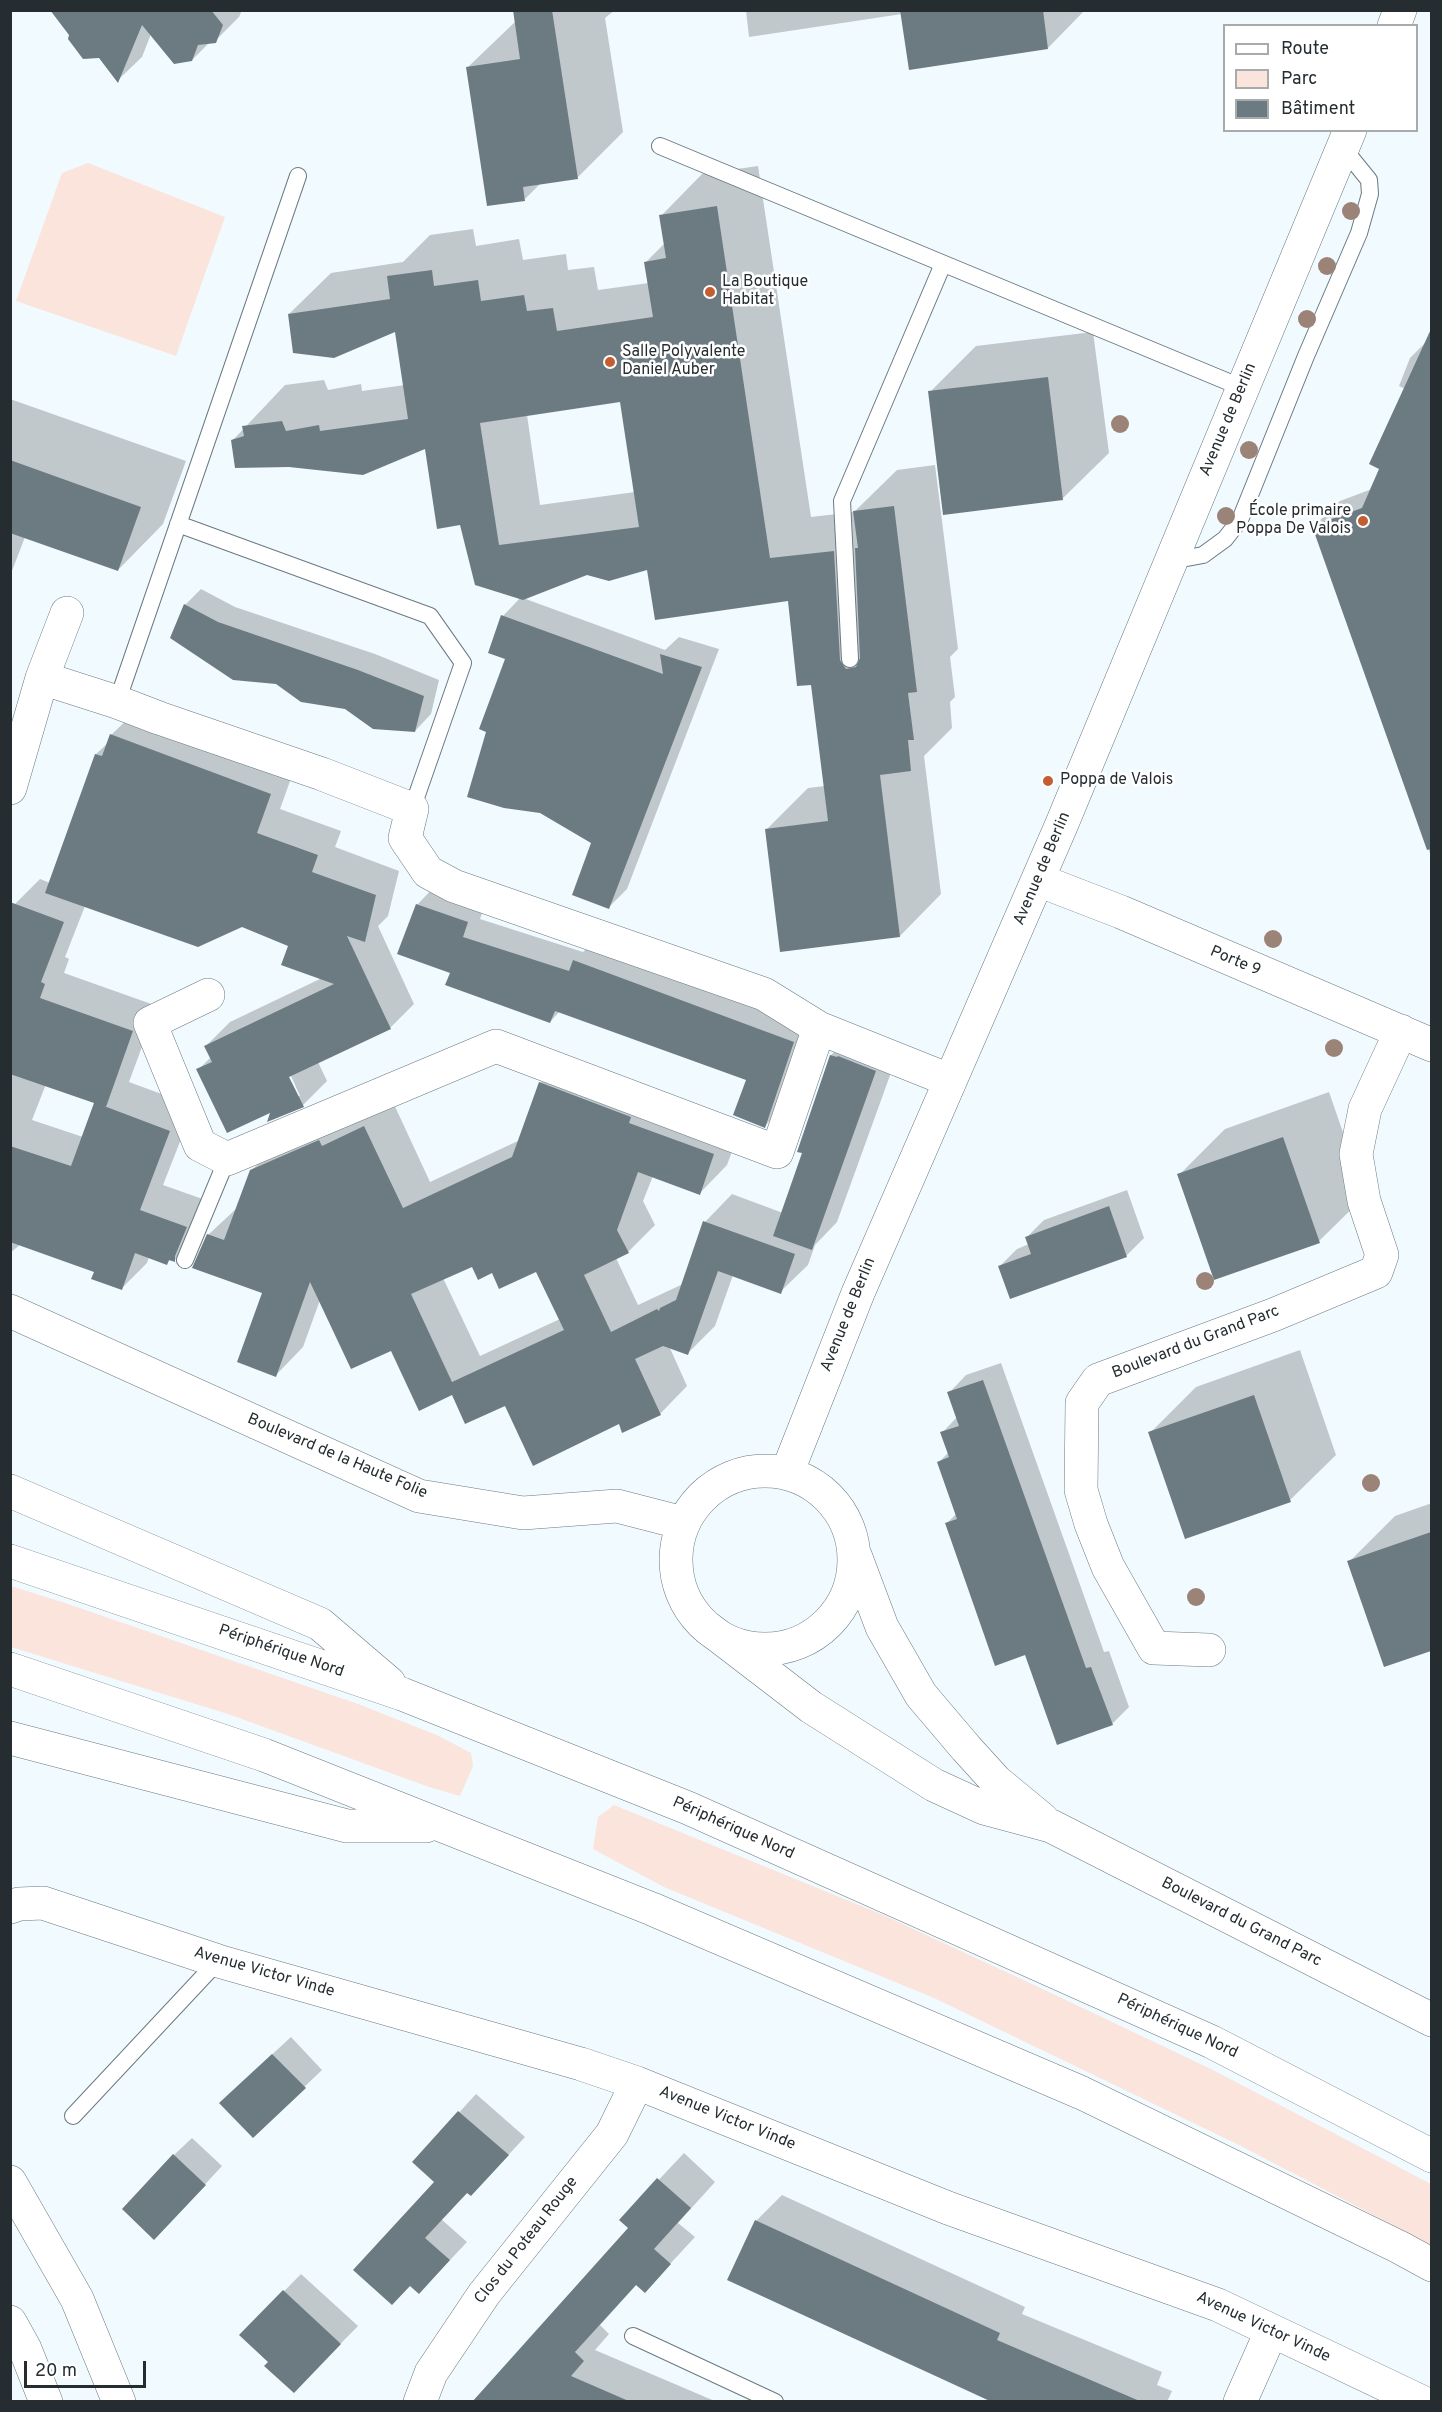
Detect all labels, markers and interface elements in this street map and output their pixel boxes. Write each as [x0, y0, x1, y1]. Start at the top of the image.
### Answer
legend [1223, 24, 1418, 132]
text: Route [1281, 38, 1329, 61]
text: Parc [1281, 68, 1317, 91]
text: Bâtiment [1281, 98, 1355, 121]
place label: La Boutique Habitat [722, 273, 808, 311]
marker: La Boutique Habitat [703, 285, 717, 299]
place label: Salle Polyvalente Daniel Auber [622, 343, 745, 381]
marker: Salle Polyvalente Daniel Auber [603, 355, 617, 369]
street label: Avenue de Berlin [1196, 360, 1262, 480]
place label: École primaire Poppa De Valois [1236, 502, 1351, 540]
marker: École primaire Poppa De Valois [1356, 514, 1370, 528]
place label: Poppa de Valois [1060, 771, 1173, 791]
marker: Poppa de Valois [1041, 774, 1055, 788]
street label: Avenue de Berlin [1010, 809, 1076, 929]
street label: Porte 9 [1207, 943, 1263, 981]
street label: Avenue de Berlin [817, 1255, 881, 1375]
street label: Boulevard du Grand Parc [1110, 1302, 1282, 1384]
street label: Boulevard de la Haute Folie [244, 1410, 430, 1504]
street label: Périphérique Nord [216, 1622, 346, 1682]
street label: Périphérique Nord [669, 1794, 797, 1864]
street label: Boulevard du Grand Parc [1158, 1874, 1324, 1972]
street label: Avenue Victor Vinde [191, 1944, 337, 2002]
street label: Périphérique Nord [1113, 1991, 1241, 2063]
street label: Avenue Victor Vinde [656, 2083, 798, 2155]
street label: Clos du Poteau Rouge [471, 2173, 583, 2309]
street label: Avenue Victor Vinde [1193, 2289, 1333, 2367]
scale bar [27, 2349, 148, 2387]
text: 20 m [35, 2360, 77, 2383]

